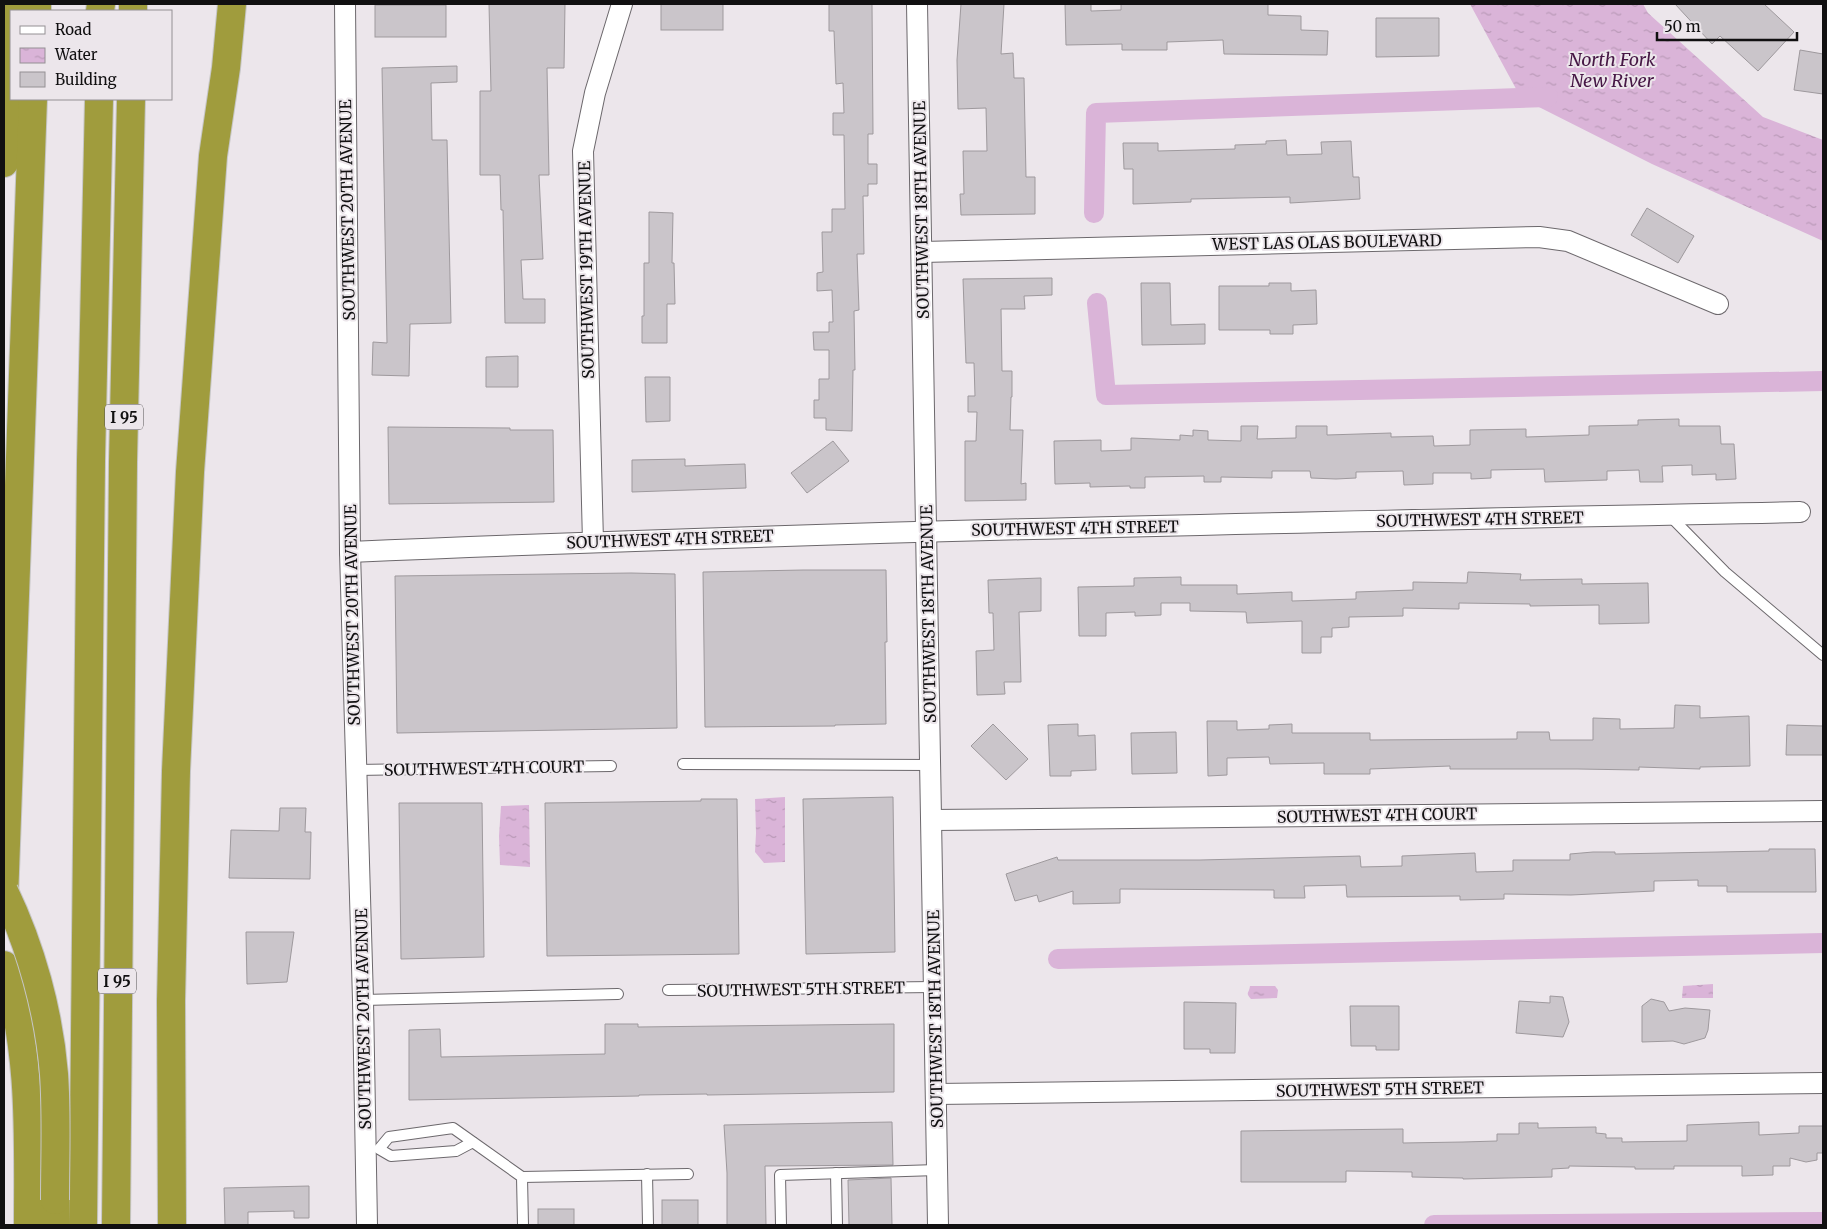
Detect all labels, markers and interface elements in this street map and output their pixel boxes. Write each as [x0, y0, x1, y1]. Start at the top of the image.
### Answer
legend [10, 10, 172, 100]
scale bar [1657, 10, 1797, 42]
text: 50 m [1664, 17, 1701, 36]
text: Road [55, 20, 91, 39]
text: Water [54, 45, 98, 64]
water label: North Fork New River [1568, 48, 1656, 92]
text: Building [55, 70, 117, 89]
street label: SOUTHWEST 20TH AVENUE [335, 98, 359, 321]
street label: SOUTHWEST 18TH AVENUE [909, 100, 933, 319]
street label: SOUTHWEST 19TH AVENUE [574, 160, 598, 379]
street label: WEST LAS OLAS BOULEVARD [1211, 230, 1442, 254]
road number: I 95 [105, 404, 143, 430]
street label: SOUTHWEST 20TH AVENUE [340, 503, 364, 726]
street label: SOUTHWEST 18TH AVENUE [916, 504, 940, 723]
street label: SOUTHWEST 4TH STREET [1376, 507, 1584, 531]
street label: SOUTHWEST 4TH STREET [971, 516, 1179, 540]
street label: SOUTHWEST 4TH STREET [566, 525, 774, 553]
street label: SOUTHWEST 4TH COURT [384, 756, 584, 780]
street label: SOUTHWEST 4TH COURT [1277, 803, 1477, 827]
street label: SOUTHWEST 20TH AVENUE [351, 907, 375, 1130]
street label: SOUTHWEST 18TH AVENUE [923, 909, 947, 1128]
road number: I 95 [98, 968, 136, 994]
street label: SOUTHWEST 5TH STREET [697, 977, 905, 1001]
street label: SOUTHWEST 5TH STREET [1276, 1077, 1484, 1101]

